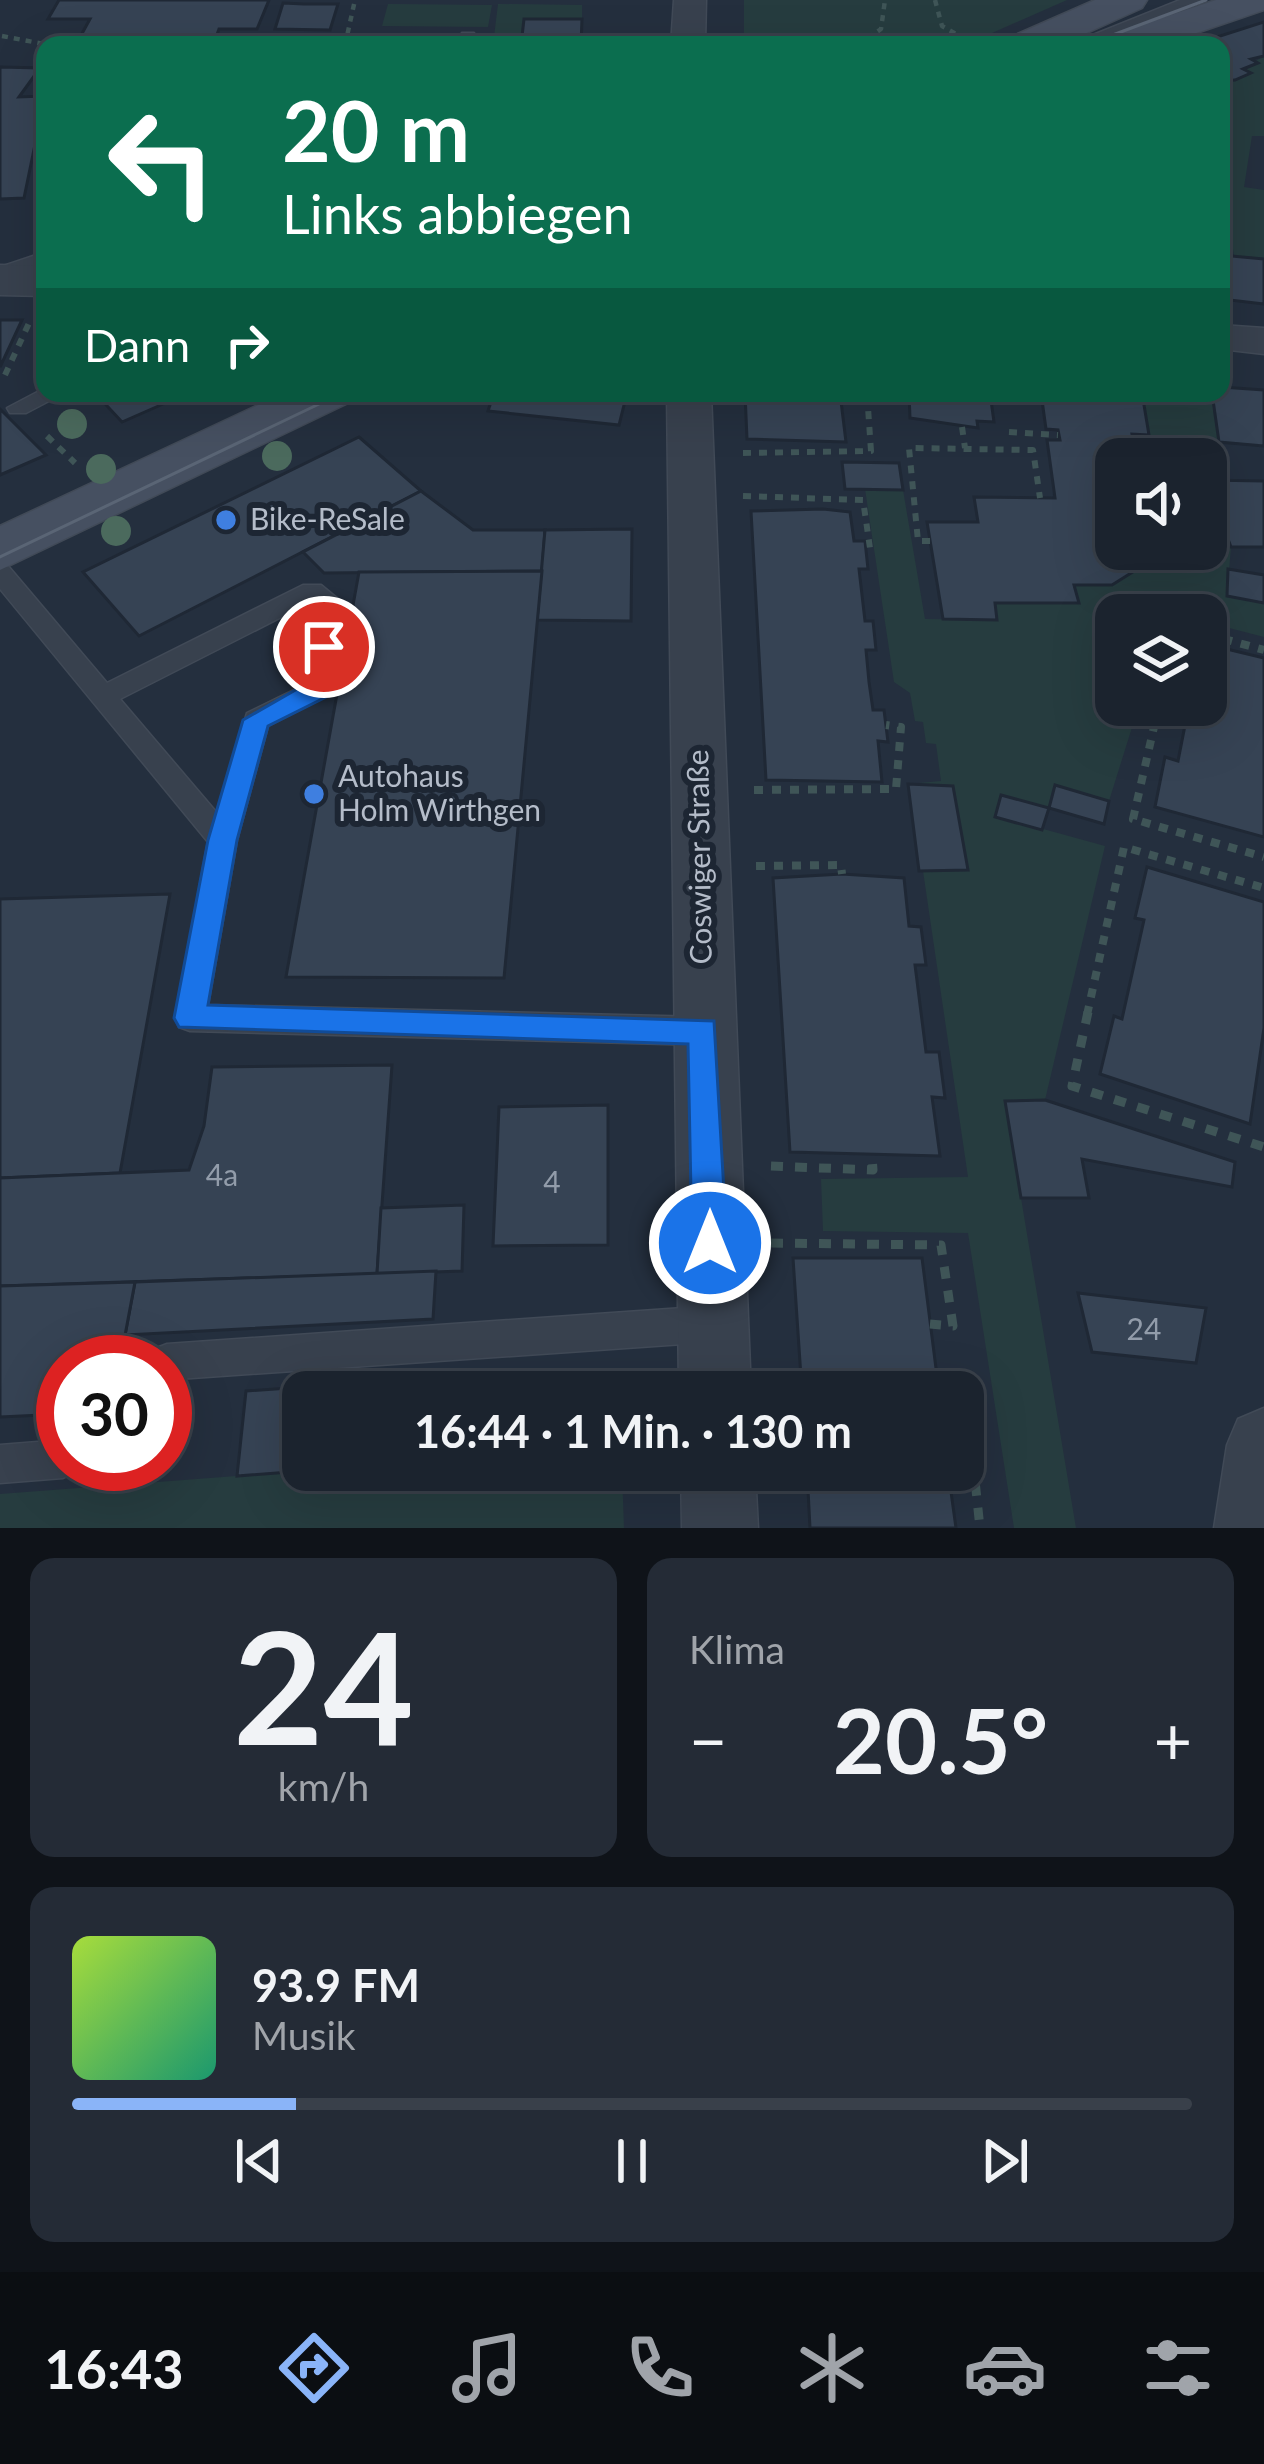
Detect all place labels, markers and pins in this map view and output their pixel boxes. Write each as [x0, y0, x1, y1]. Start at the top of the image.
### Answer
place label: Bike-ReSale [250, 500, 405, 536]
marker: Bike-ReSale [213, 507, 239, 533]
pin [273, 596, 375, 698]
place label: Autohaus Holm Wirthgen [338, 757, 541, 827]
marker: Autohaus Holm Wirthgen [301, 781, 327, 807]

